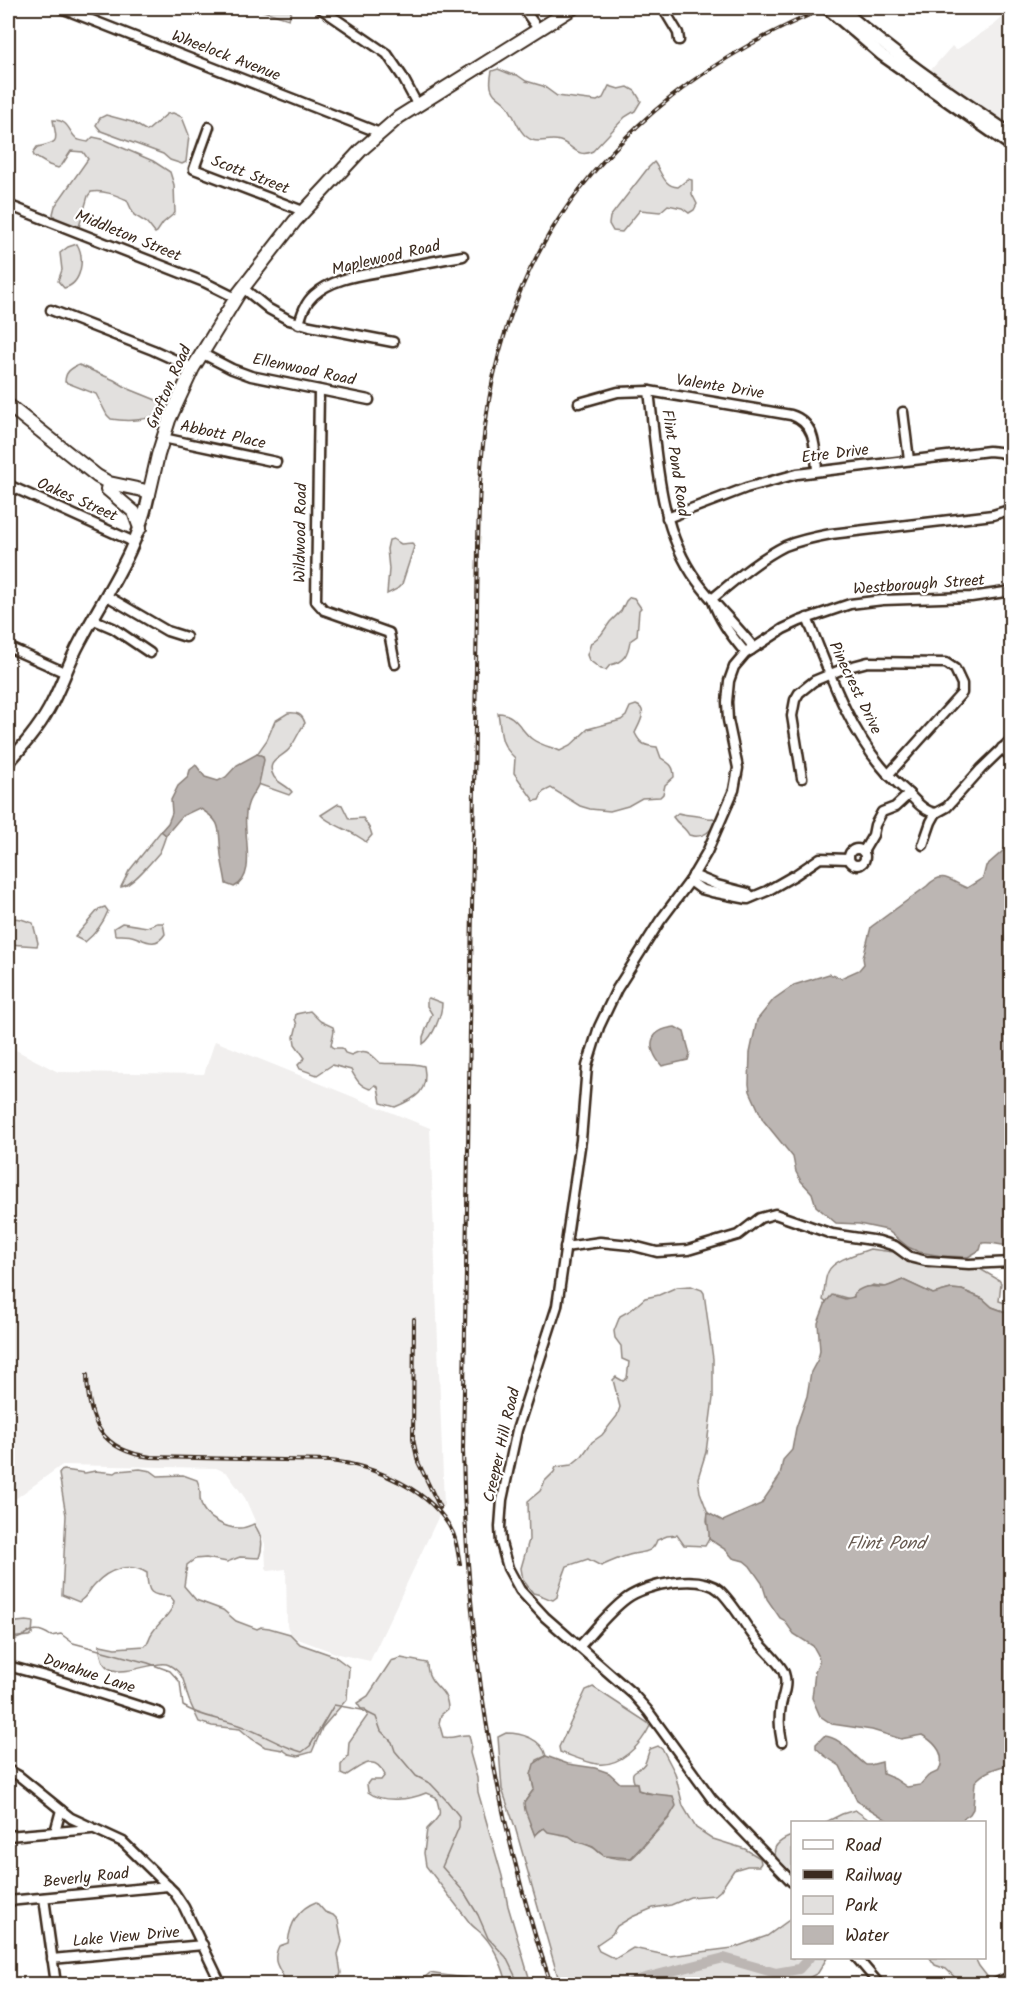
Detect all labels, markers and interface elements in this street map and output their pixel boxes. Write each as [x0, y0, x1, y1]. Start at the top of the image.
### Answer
street label: Wheelock Avenue [168, 24, 284, 88]
street label: Scott Street [207, 149, 294, 202]
street label: Middleton Street [71, 203, 186, 269]
street label: Maplewood Road [329, 233, 444, 283]
street label: Grafton Road [139, 340, 199, 433]
street label: Ellenwood Road [250, 347, 359, 393]
street label: Valente Drive [674, 368, 766, 406]
street label: Flint Pond Road [654, 408, 696, 519]
street label: Abbott Place [178, 414, 268, 456]
street label: Etre Drive [800, 437, 870, 471]
street label: Oakes Street [33, 471, 122, 529]
street label: Wildwood Road [288, 482, 314, 583]
street label: Westborough Street [852, 568, 986, 602]
street label: Pinecrest Drive [822, 637, 888, 739]
street label: Creeper Hill Road [477, 1384, 528, 1505]
water label: Flint Pond [847, 1530, 929, 1559]
street label: Donahue Lane [40, 1647, 138, 1701]
legend [791, 1821, 986, 1959]
text: Road [845, 1832, 882, 1861]
street label: Beverly Road [42, 1861, 131, 1895]
text: Railway [845, 1862, 902, 1891]
text: Park [845, 1892, 878, 1921]
street label: Lake View Drive [71, 1920, 181, 1954]
text: Water [845, 1922, 890, 1951]

